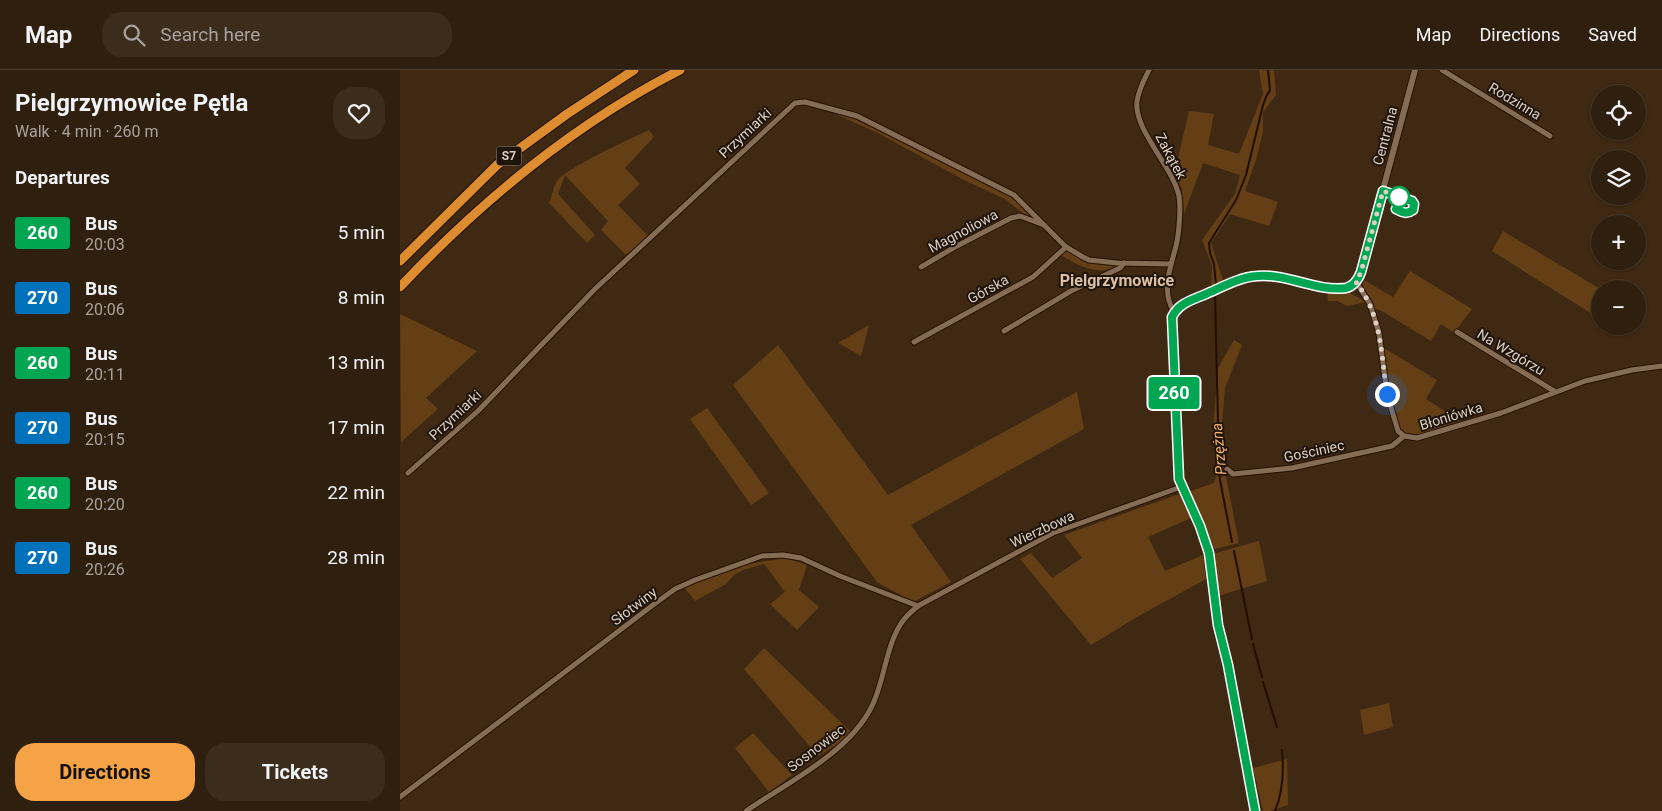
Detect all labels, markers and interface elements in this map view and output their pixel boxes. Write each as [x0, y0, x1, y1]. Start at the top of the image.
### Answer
search box [102, 12, 452, 57]
text: Map [25, 21, 72, 49]
icon: search [120, 21, 148, 49]
text: Search here [160, 23, 260, 46]
text: Map [1416, 24, 1451, 45]
text: Directions [1479, 24, 1560, 45]
text: Saved [1588, 24, 1637, 45]
street label: Rodzinna [1486, 79, 1544, 123]
map controls [1591, 85, 1646, 335]
button: locate [1591, 85, 1646, 140]
button: heart [333, 87, 385, 139]
text: Pielgrzymowice Pętla [15, 89, 248, 117]
street label: Przymiarki [716, 105, 774, 161]
street label: Centralna [1370, 105, 1400, 167]
text: Walk · 4 min · 260 m [15, 122, 159, 141]
street label: Zakątek [1152, 130, 1190, 183]
road number: S7 [496, 146, 522, 165]
button: layers [1591, 150, 1646, 205]
text: Departures [15, 166, 110, 189]
unlabelled marker [1388, 186, 1410, 208]
street label: Magnoliowa [926, 206, 1000, 256]
text: Bus [85, 212, 118, 235]
button: + [1591, 215, 1646, 270]
text: 5 min [338, 221, 385, 244]
text: 260 [27, 222, 58, 243]
text: 20:03 [85, 235, 125, 254]
street label: Górska [965, 271, 1011, 307]
district label: Pielgrzymowice [1060, 271, 1175, 290]
text: Bus [85, 277, 118, 300]
button: − [1591, 280, 1646, 335]
text: 8 min [338, 286, 385, 309]
text: 270 [27, 287, 58, 308]
text: 20:06 [85, 300, 125, 319]
street label: Na Wzgórzu [1474, 326, 1548, 378]
text: Bus [85, 342, 118, 365]
text: 13 min [327, 351, 385, 374]
text: 260 [27, 352, 58, 373]
text: 20:11 [85, 365, 125, 384]
line badge: 260 [1145, 377, 1203, 409]
text: 260 [1159, 382, 1189, 403]
your location [1375, 382, 1400, 407]
street label: Przymiarki [426, 387, 484, 443]
street label: Błoniówka [1418, 399, 1484, 433]
text: Bus [85, 407, 118, 430]
text: 17 min [327, 416, 385, 439]
text: 270 [27, 417, 58, 438]
water label: Przężna [1208, 422, 1230, 476]
text: 20:15 [85, 430, 125, 449]
street label: Gościniec [1282, 437, 1346, 465]
text: Bus [85, 472, 118, 495]
text: 22 min [327, 481, 385, 504]
text: 260 [27, 482, 58, 503]
text: 20:20 [85, 495, 125, 514]
street label: Wierzbowa [1007, 507, 1077, 551]
text: Bus [85, 537, 118, 560]
text: 28 min [327, 546, 385, 569]
text: 270 [27, 547, 58, 568]
text: 20:26 [85, 560, 125, 579]
street label: Słotwiny [608, 583, 660, 628]
street label: Sosnowiec [784, 721, 848, 775]
button: Directions [15, 743, 195, 801]
button: Tickets [205, 743, 385, 801]

